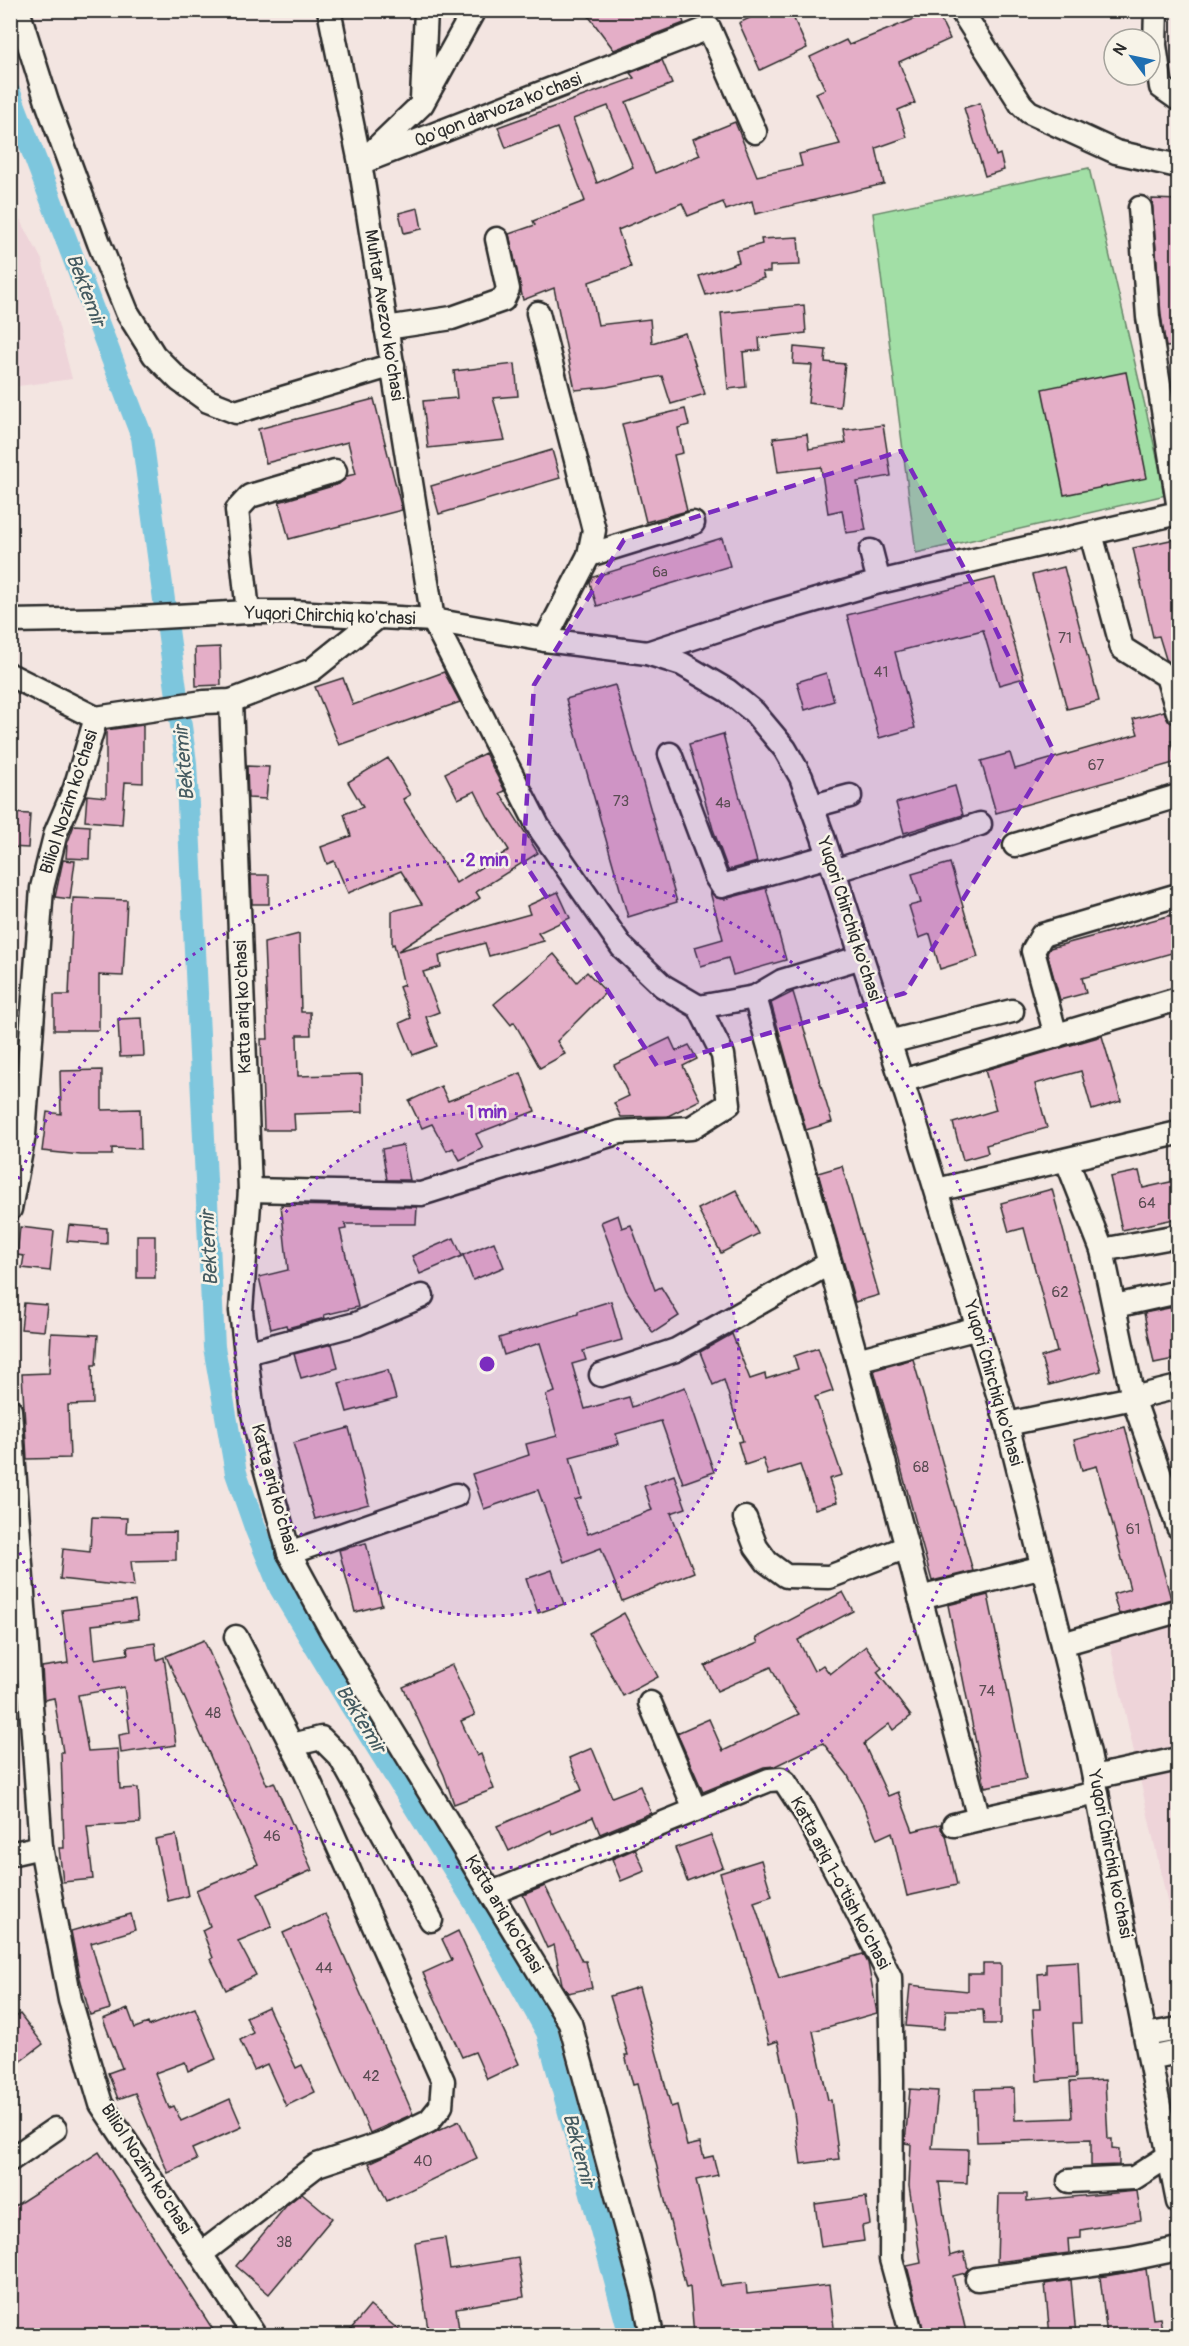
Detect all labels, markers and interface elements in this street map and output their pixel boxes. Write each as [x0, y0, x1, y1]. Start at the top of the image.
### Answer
north arrow [1102, 27, 1162, 87]
text: N [1109, 40, 1132, 59]
street label: Qo'qon darvoza ko'chasi [411, 68, 585, 152]
street label: Muhtar Avezov ko'chasi [359, 228, 409, 402]
water label: Bektemir [61, 250, 112, 332]
house number: 6а [652, 563, 668, 582]
street label: Yuqori Chirchiq ko'chasi [243, 601, 416, 630]
house number: 71 [1058, 629, 1072, 648]
house number: 41 [874, 663, 888, 682]
water label: Bektemir [168, 721, 200, 802]
street label: Biliol Nozim ko'chasi [35, 727, 103, 877]
house number: 67 [1088, 756, 1104, 775]
house number: 73 [613, 792, 629, 811]
house number: 4а [715, 794, 731, 813]
street label: Yuqori Chirchiq ko'chasi [811, 833, 886, 1004]
text: 2 min [465, 849, 509, 872]
street label: Katta ariq ko'chasi [229, 940, 257, 1074]
text: 1 min [467, 1101, 507, 1124]
house number: 64 [1138, 1194, 1156, 1213]
water label: Bektemir [194, 1207, 223, 1286]
house number: 62 [1051, 1283, 1069, 1302]
street label: Yuqori Chirchiq ko'chasi [958, 1297, 1028, 1468]
centre of rings [477, 1354, 497, 1374]
street label: Katta ariq ko'chasi [246, 1421, 302, 1557]
house number: 68 [913, 1458, 930, 1477]
house number: 61 [1126, 1520, 1140, 1539]
water label: Bektemir [330, 1680, 393, 1760]
house number: 74 [979, 1682, 996, 1701]
house number: 48 [205, 1704, 222, 1723]
street label: Yuqori Chirchiq ko'chasi [1082, 1767, 1138, 1940]
street label: Katta ariq 1-o'tish ko'chasi [785, 1793, 895, 1973]
house number: 46 [263, 1827, 281, 1846]
street label: Katta ariq ko'chasi [460, 1851, 548, 1977]
house number: 44 [315, 1959, 333, 1978]
house number: 42 [362, 2067, 380, 2086]
street label: Biliol Nozim ko'chasi [95, 2100, 197, 2238]
water label: Bektemir [557, 2110, 602, 2193]
house number: 40 [414, 2152, 432, 2171]
house number: 38 [276, 2233, 292, 2252]

